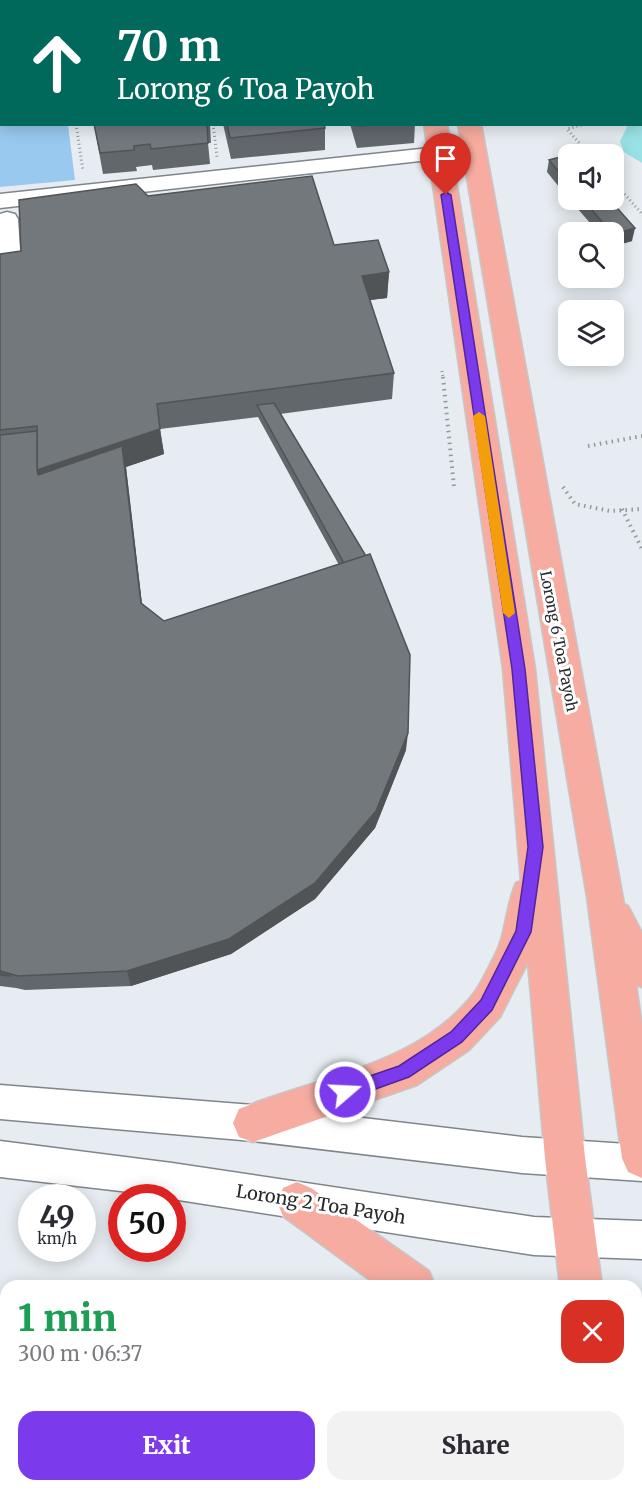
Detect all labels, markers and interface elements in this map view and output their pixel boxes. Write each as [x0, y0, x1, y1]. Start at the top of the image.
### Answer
text: 70 m [117, 20, 221, 72]
icon: ahead [18, 24, 96, 102]
text: Lorong 6 Toa Payoh [117, 72, 374, 106]
pin [420, 133, 471, 195]
icon: arrive [429, 142, 462, 175]
map controls [558, 144, 624, 366]
button: sound [558, 144, 624, 210]
button: search [558, 222, 624, 288]
button: layers [558, 300, 624, 366]
street label: Lorong 6 Toa Payoh [536, 569, 582, 713]
position arrow [313, 1060, 377, 1124]
street label: Lorong 2 Toa Payoh [235, 1179, 408, 1229]
speed limit sign: 50 [108, 1184, 186, 1262]
text: 49 [39, 1197, 75, 1235]
text: km/h [37, 1229, 77, 1248]
text: 1 min [18, 1296, 117, 1341]
button: close [561, 1300, 624, 1363]
text: 300 m · 06:37 [18, 1341, 142, 1366]
button: Exit [18, 1411, 315, 1480]
button: Share [327, 1411, 624, 1480]

